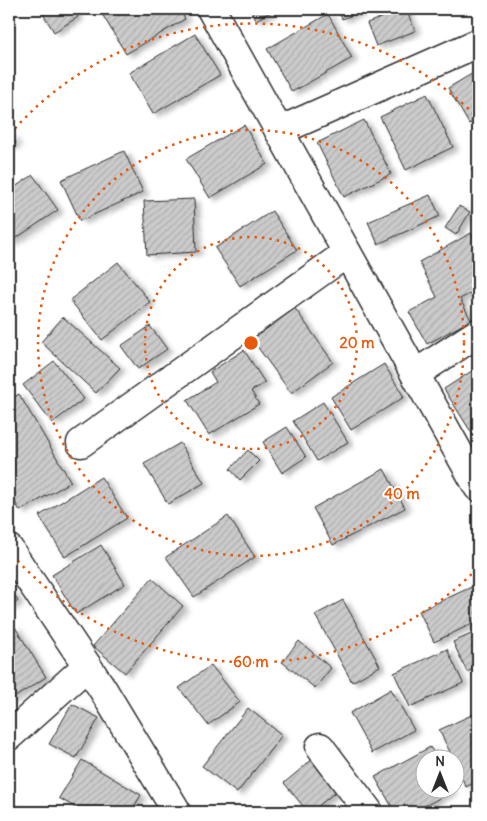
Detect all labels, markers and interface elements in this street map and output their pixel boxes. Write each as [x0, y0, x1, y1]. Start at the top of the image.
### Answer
text: 20 m [340, 333, 374, 352]
centre of rings [242, 334, 260, 352]
text: 40 m [384, 484, 420, 503]
text: 60 m [233, 652, 269, 671]
north arrow [414, 748, 464, 798]
text: N [435, 752, 445, 770]

